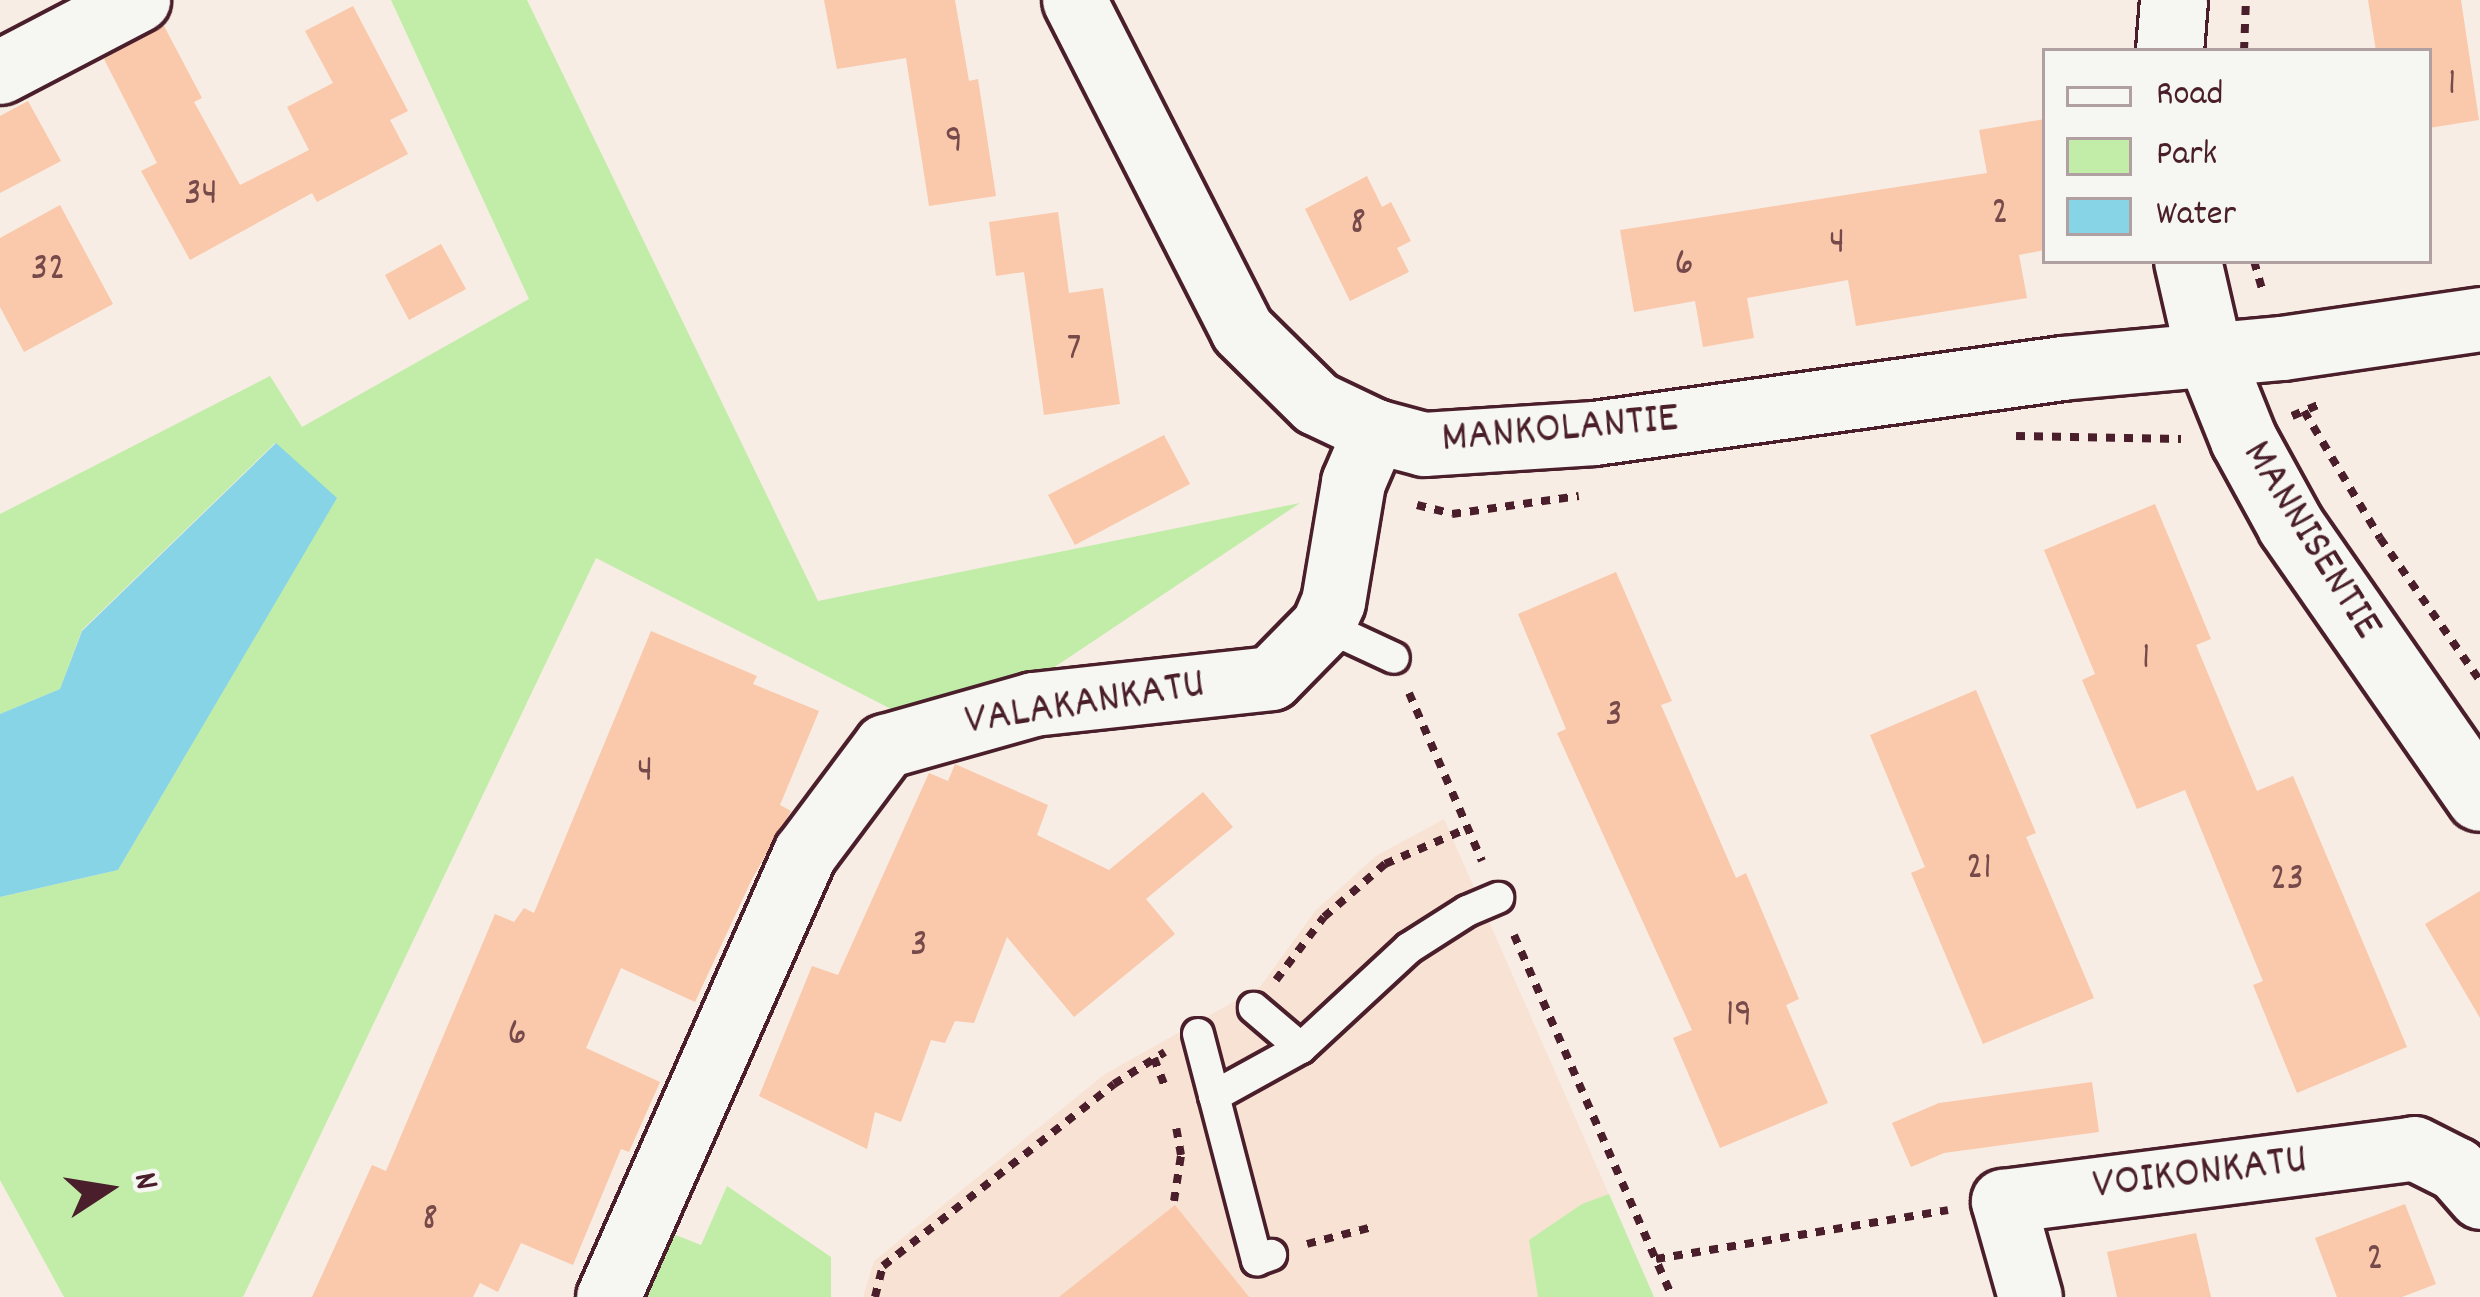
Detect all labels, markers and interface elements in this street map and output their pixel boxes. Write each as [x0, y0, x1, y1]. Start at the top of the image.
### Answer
legend [2042, 48, 2432, 264]
house number: 1 [2448, 63, 2456, 109]
text: Road [2156, 70, 2223, 122]
house number: 9 [945, 120, 963, 166]
text: Park [2156, 130, 2217, 182]
house number: 34 [184, 173, 218, 219]
text: Water [2156, 190, 2236, 242]
house number: 2 [1991, 192, 2009, 238]
house number: 8 [1350, 202, 1366, 248]
house number: 4 [1829, 222, 1845, 268]
house number: 6 [1674, 243, 1694, 289]
house number: 32 [31, 248, 65, 294]
house number: 7 [1067, 328, 1081, 374]
street label: MANKOLANTIE [1439, 394, 1681, 468]
street label: MANNISENTIE [2228, 432, 2392, 650]
house number: 1 [2142, 637, 2150, 683]
street label: VALAKANKATU [961, 659, 1209, 751]
house number: 3 [1605, 694, 1623, 740]
house number: 4 [637, 750, 653, 796]
house number: 21 [1966, 847, 1992, 893]
house number: 23 [2270, 858, 2304, 904]
house number: 3 [910, 924, 928, 970]
house number: 19 [1726, 994, 1752, 1040]
house number: 6 [507, 1013, 527, 1059]
north arrow [48, 1129, 168, 1249]
street label: VOIKONKATU [2090, 1135, 2310, 1215]
text: N [119, 1169, 168, 1194]
house number: 8 [422, 1198, 438, 1244]
house number: 2 [2366, 1238, 2384, 1284]

